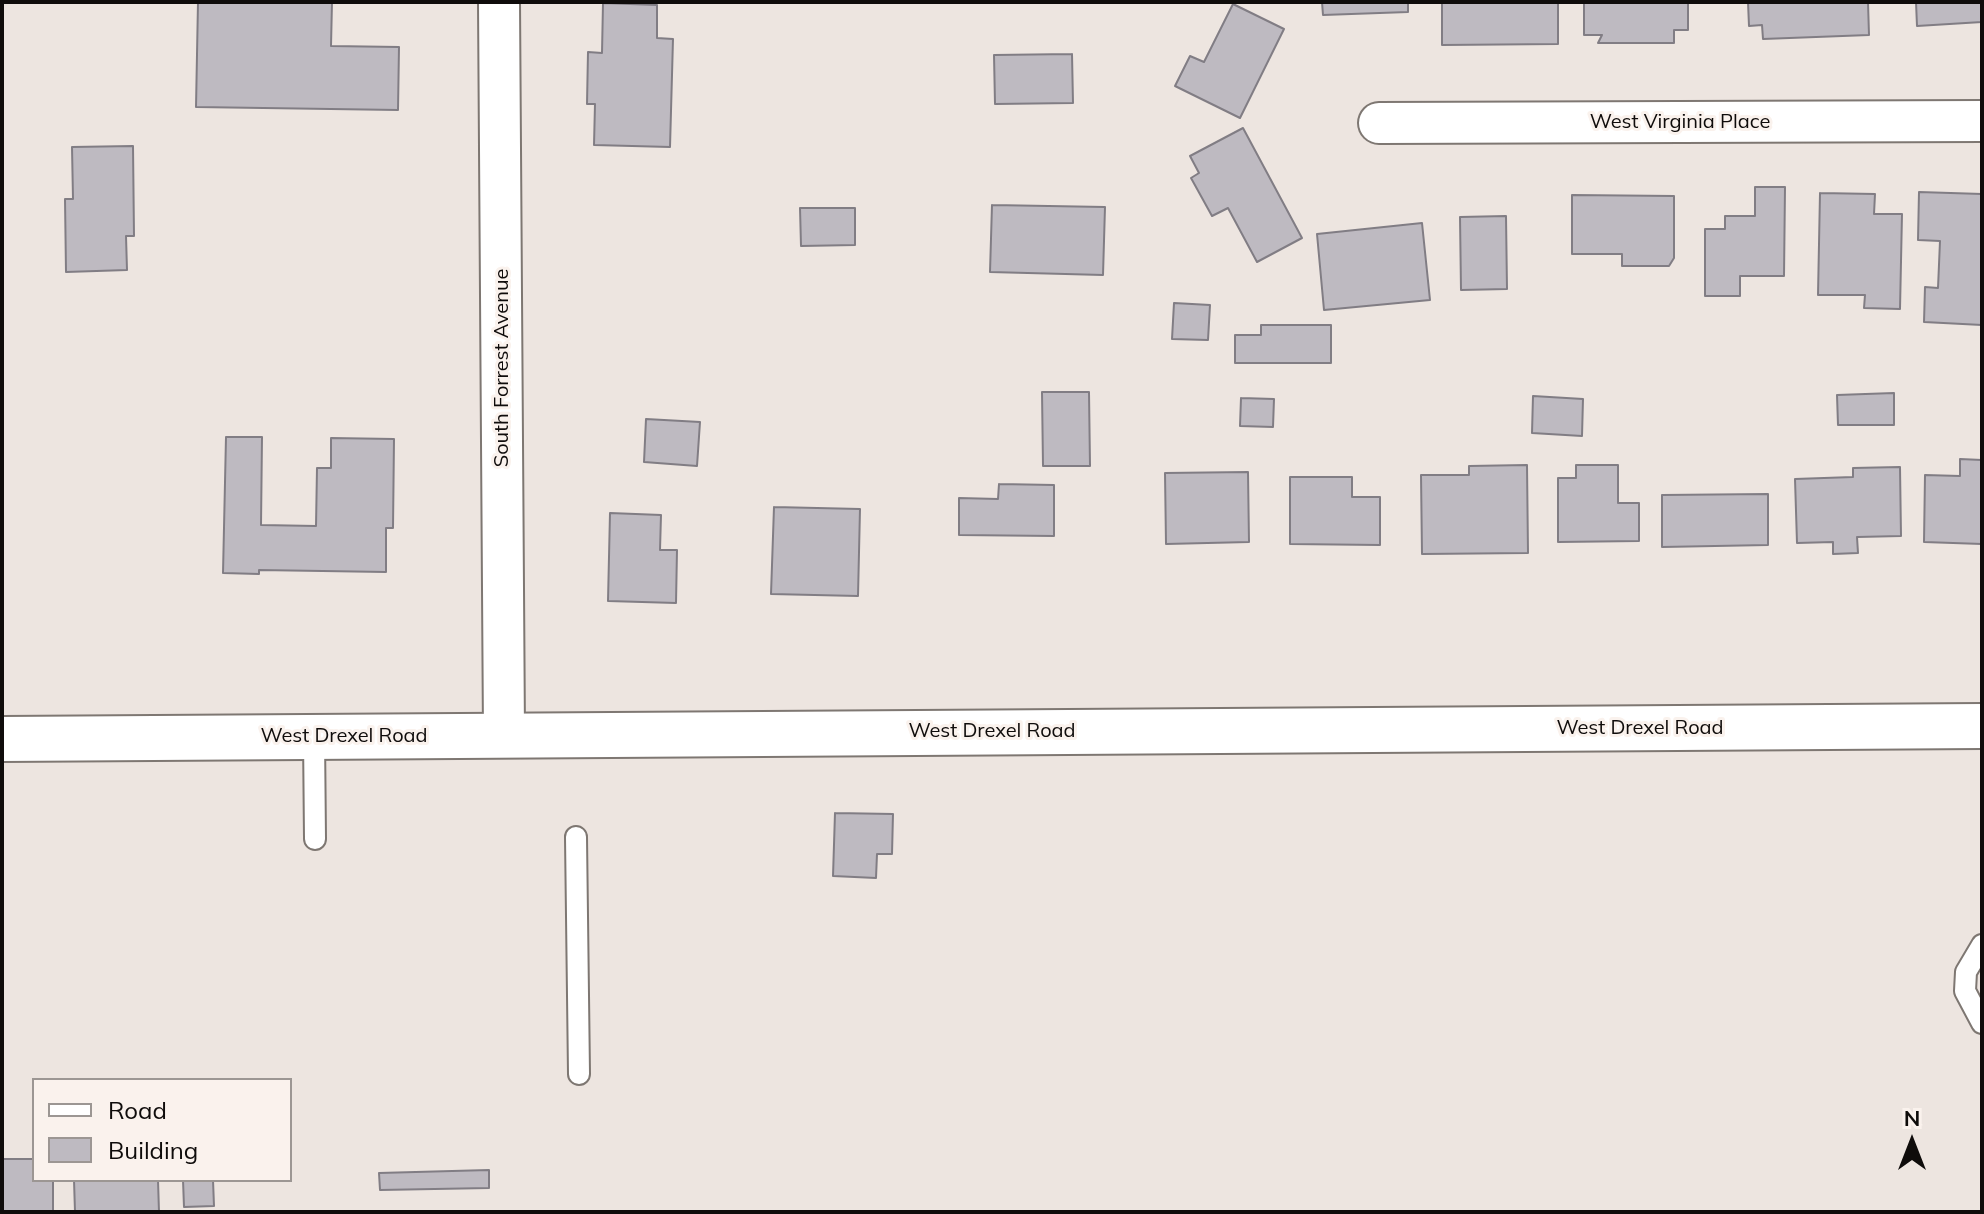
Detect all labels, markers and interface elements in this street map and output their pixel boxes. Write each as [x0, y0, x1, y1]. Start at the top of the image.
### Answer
street label: West Virginia Place [1590, 110, 1770, 134]
street label: South Forrest Avenue [490, 269, 514, 467]
street label: West Drexel Road [1556, 716, 1724, 740]
street label: West Drexel Road [908, 719, 1076, 743]
street label: West Drexel Road [260, 724, 428, 748]
legend [32, 1078, 292, 1182]
text: Road [108, 1095, 167, 1125]
north arrow [1872, 1102, 1952, 1182]
text: N [1904, 1104, 1920, 1132]
text: Building [108, 1135, 198, 1165]

